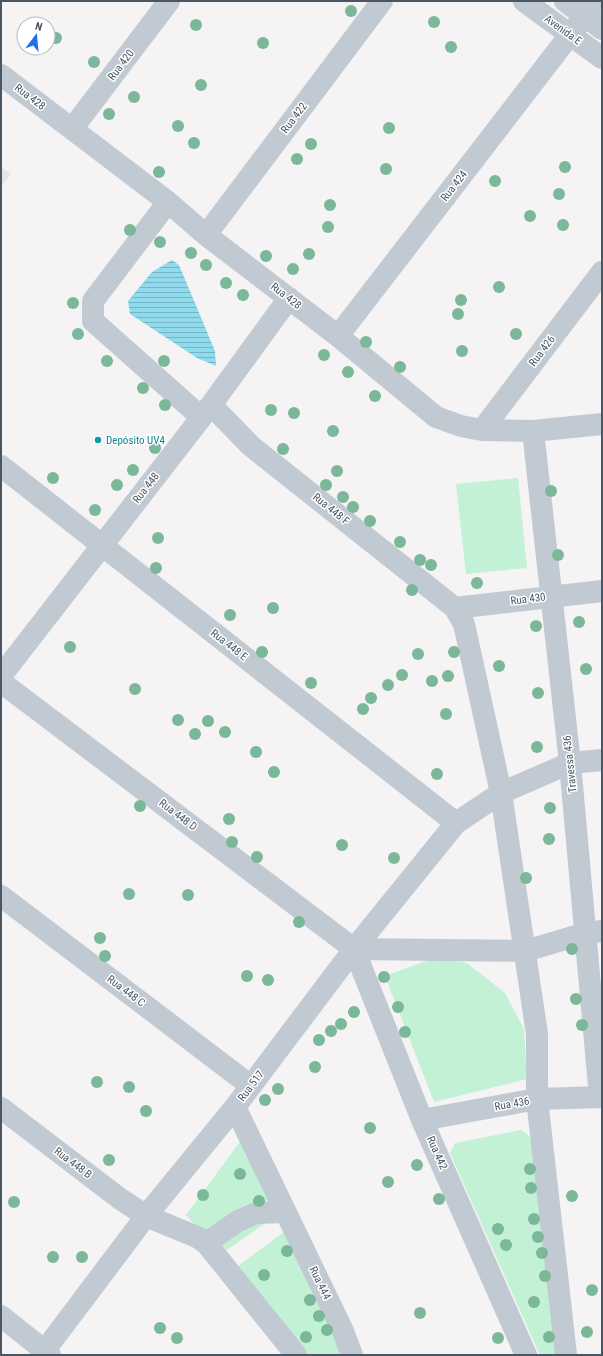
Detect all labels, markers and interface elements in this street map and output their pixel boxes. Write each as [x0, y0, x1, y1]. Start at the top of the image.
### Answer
street label: Avenida E [542, 12, 584, 48]
north arrow [16, 16, 56, 56]
text: N [34, 20, 44, 34]
street label: Rua 420 [105, 47, 137, 83]
street label: Rua 428 [12, 81, 48, 113]
street label: Rua 422 [278, 100, 310, 136]
street label: Rua 424 [438, 168, 470, 204]
street label: Rua 428 [268, 280, 304, 312]
street label: Rua 426 [526, 333, 558, 369]
place label: Depósito UV4 [106, 434, 165, 447]
marker: Depósito UV4 [93, 435, 103, 445]
street label: Rua 448 [130, 470, 162, 506]
street label: Rua 448 F [310, 490, 352, 528]
street label: Rua 430 [510, 590, 546, 608]
street label: Rua 448 E [208, 627, 250, 664]
street label: Travessa 436 [561, 735, 579, 793]
street label: Rua 448 D [156, 797, 200, 833]
street label: Rua 448 C [105, 973, 147, 1009]
street label: Rua 517 [235, 1068, 267, 1104]
street label: Rua 436 [494, 1095, 530, 1113]
street label: Rua 442 [424, 1134, 450, 1172]
street label: Rua 448 B [52, 1145, 94, 1181]
street label: Rua 444 [306, 1264, 334, 1302]

